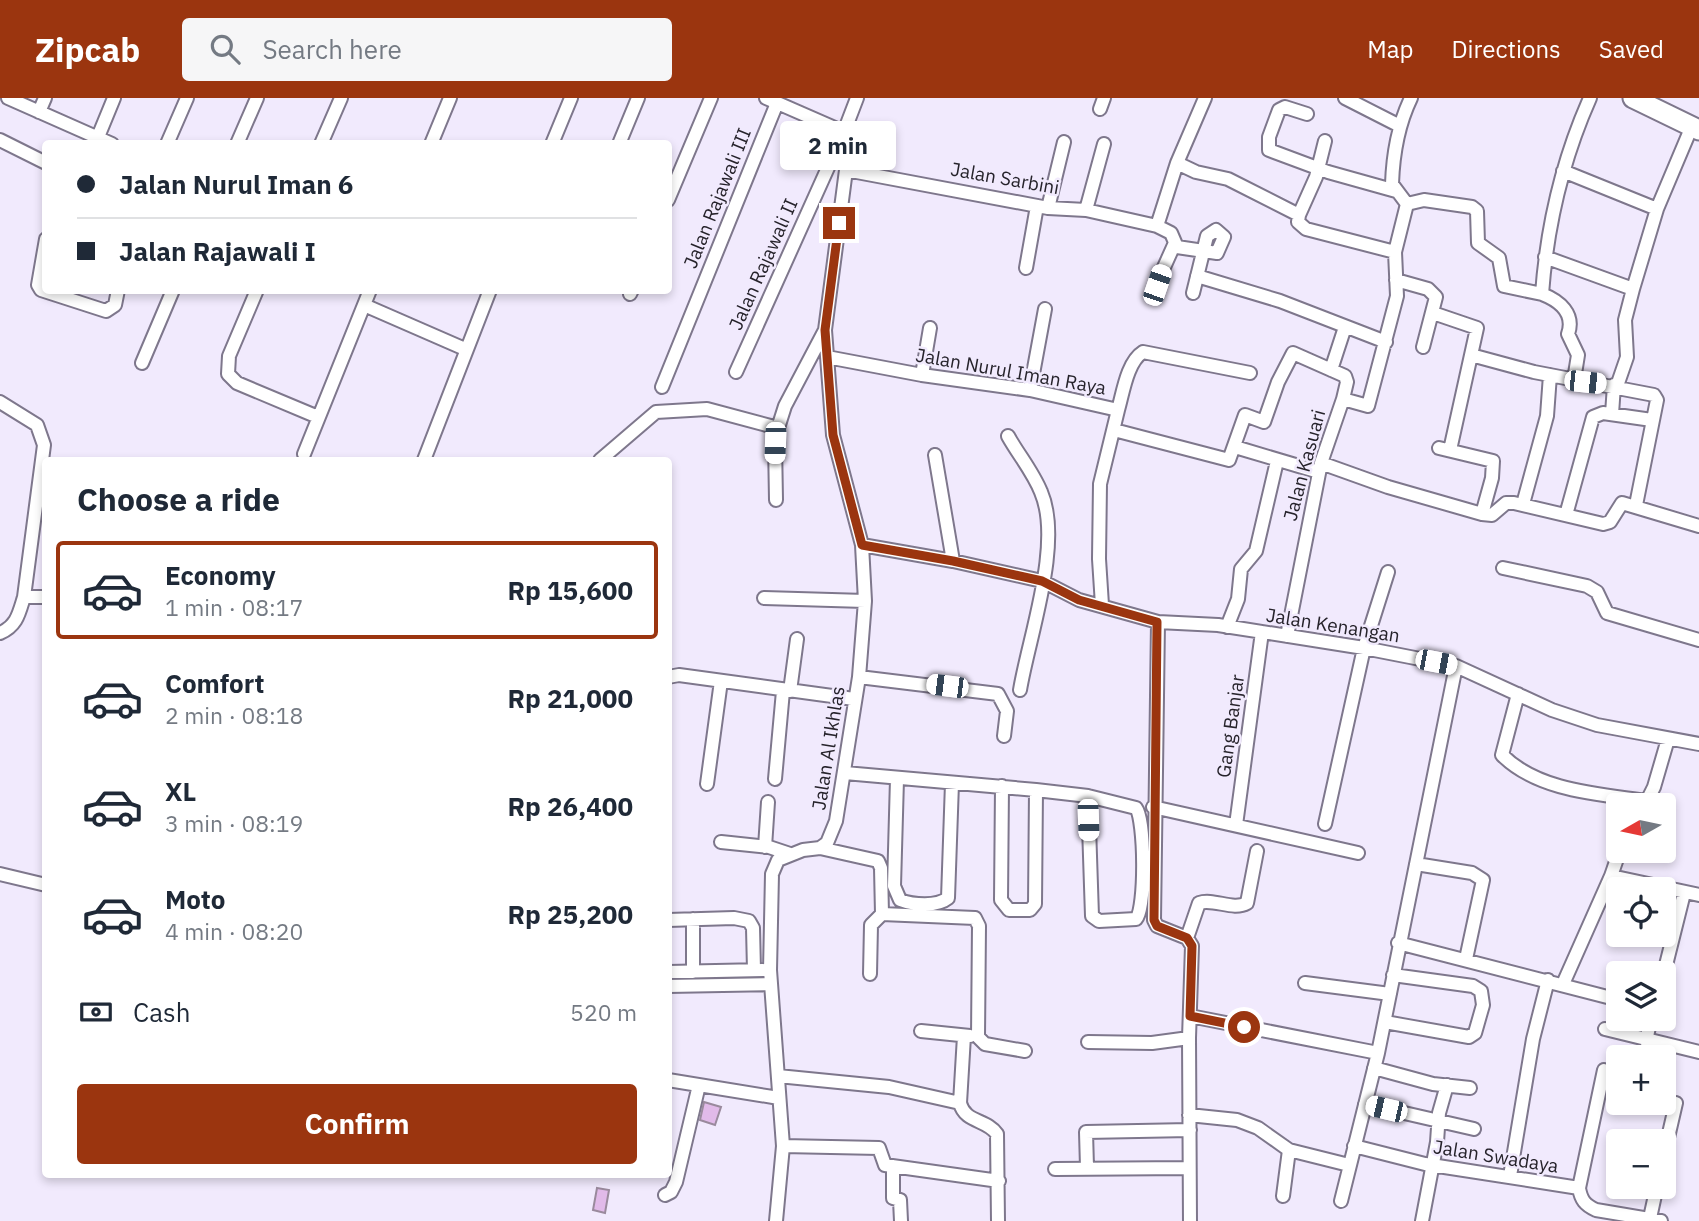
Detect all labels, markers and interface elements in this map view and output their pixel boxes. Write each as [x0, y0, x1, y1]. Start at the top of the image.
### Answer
search box [182, 18, 672, 81]
text: Zipcab [35, 28, 140, 71]
icon: search [206, 30, 244, 68]
text: Search here [262, 32, 402, 66]
text: Map [1367, 33, 1413, 65]
text: Directions [1451, 33, 1561, 65]
text: Saved [1599, 33, 1664, 65]
callout: 2 min [781, 122, 897, 170]
street label: Jalan Rajawali III [678, 124, 756, 272]
text: 2 min [808, 130, 868, 160]
street label: Jalan Sarbini [949, 157, 1061, 199]
text: Jalan Nurul Iman 6 [119, 167, 353, 201]
street label: Jalan Rajawali II [723, 194, 803, 334]
route end [823, 207, 855, 239]
text: Jalan Rajawali I [119, 234, 316, 268]
car [1141, 262, 1174, 308]
street label: Jalan Nurul Iman Raya [914, 342, 1108, 400]
car [1564, 369, 1607, 395]
street label: Jalan Kasuari [1278, 407, 1330, 523]
car [764, 422, 787, 464]
text: Choose a ride [77, 478, 280, 520]
text: Economy [165, 558, 276, 592]
icon: car [81, 559, 144, 622]
text: Rp 15,600 [507, 573, 633, 607]
text: 1 min · 08:17 [165, 592, 303, 622]
street label: Jalan Kenangan [1264, 603, 1402, 647]
car [1414, 648, 1459, 676]
text: Comfort [165, 666, 264, 700]
icon: car [81, 667, 144, 730]
car [925, 673, 970, 699]
street label: Gang Banjar [1211, 673, 1249, 779]
text: Rp 21,000 [507, 681, 633, 715]
street label: Jalan Al Ikhlas [806, 684, 850, 812]
text: 2 min · 08:18 [165, 700, 303, 730]
text: XL [165, 774, 196, 808]
icon: car [81, 775, 144, 838]
text: Rp 26,400 [507, 789, 633, 823]
north arrow [1606, 793, 1676, 863]
map controls [1606, 793, 1676, 1199]
car [1077, 799, 1100, 841]
text: 3 min · 08:19 [165, 808, 303, 838]
button: locate [1606, 877, 1676, 947]
text: Moto [165, 882, 225, 916]
icon: car [81, 883, 144, 946]
text: Rp 25,200 [507, 897, 633, 931]
text: 4 min · 08:20 [165, 916, 303, 946]
button: layers [1606, 961, 1676, 1031]
icon: cash [77, 993, 115, 1031]
text: Cash [133, 995, 190, 1029]
text: 520 m [570, 997, 637, 1027]
route start [1228, 1011, 1260, 1043]
button: + [1606, 1045, 1676, 1115]
button: Confirm [77, 1084, 637, 1164]
car [1364, 1094, 1409, 1124]
button: − [1606, 1129, 1676, 1199]
street label: Jalan Swadaya [1432, 1134, 1560, 1178]

